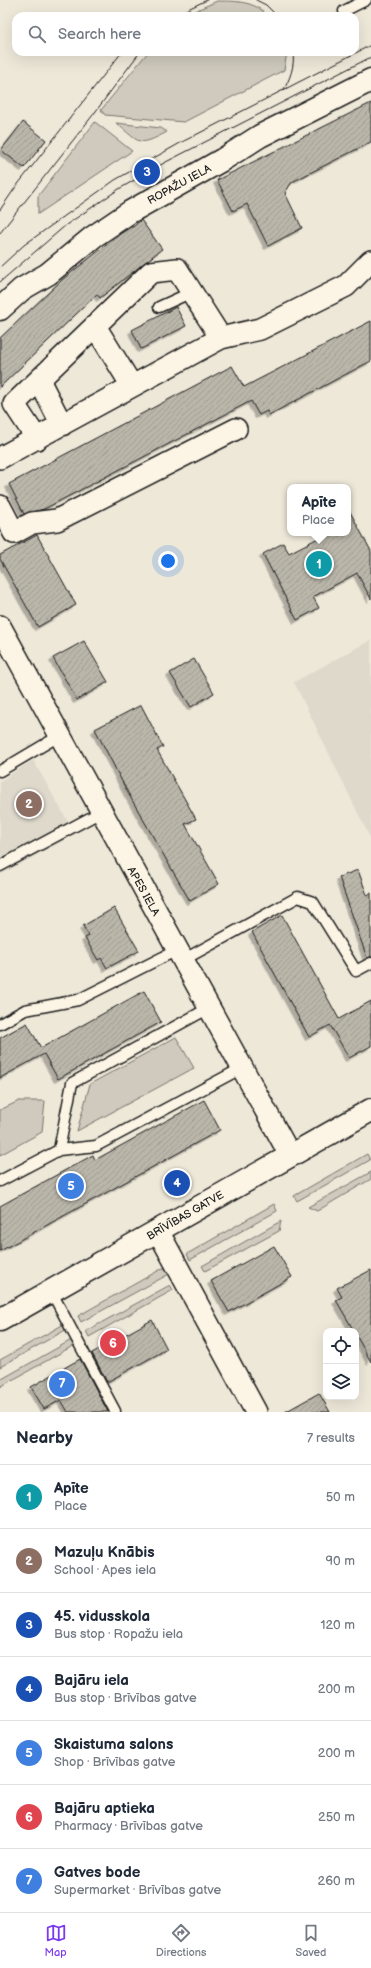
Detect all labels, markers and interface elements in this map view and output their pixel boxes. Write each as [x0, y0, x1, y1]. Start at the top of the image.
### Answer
search box [12, 12, 359, 56]
icon: search [26, 23, 48, 45]
text: Search here [58, 25, 141, 44]
pin: 3 [134, 157, 160, 187]
street label: ROPAŽU IELA [145, 161, 213, 207]
popup [287, 484, 351, 536]
text: Apīte [302, 493, 336, 512]
text: Place [302, 512, 335, 528]
pin: 1 [306, 549, 332, 579]
your location [158, 551, 178, 571]
pin: 2 [16, 789, 42, 819]
street label: APES IELA [125, 864, 163, 918]
pin: 4 [164, 1168, 190, 1198]
pin: 5 [58, 1171, 84, 1201]
street label: BRĪVĪBAS GATVE [144, 1187, 226, 1243]
pin: 6 [100, 1328, 126, 1358]
map controls [323, 1328, 359, 1400]
button: locate [323, 1328, 359, 1364]
button: layers [323, 1364, 359, 1400]
pin: 7 [49, 1369, 75, 1399]
text: Nearby [16, 1428, 73, 1448]
text: 7 results [307, 1430, 355, 1446]
text: Apīte [54, 1479, 89, 1498]
text: 1 [26, 1489, 32, 1505]
text: 50 m [326, 1489, 355, 1505]
text: Place [54, 1498, 87, 1514]
text: Mazuļu Knābis [54, 1543, 155, 1562]
text: 2 [25, 1553, 33, 1569]
text: 90 m [326, 1553, 355, 1569]
text: School · Apes iela [54, 1562, 156, 1578]
text: 45. vidusskola [54, 1607, 150, 1626]
text: 3 [25, 1617, 33, 1633]
text: 120 m [320, 1617, 355, 1633]
text: Bus stop · Ropažu iela [54, 1626, 183, 1642]
text: Bajāru iela [54, 1671, 129, 1690]
text: 4 [25, 1681, 33, 1697]
text: 200 m [318, 1681, 355, 1697]
text: Bus stop · Brīvības gatve [54, 1690, 197, 1706]
text: Skaistuma salons [54, 1735, 173, 1754]
text: 5 [25, 1745, 33, 1761]
text: 200 m [318, 1745, 355, 1761]
text: Shop · Brīvības gatve [54, 1754, 176, 1770]
text: Bajāru aptieka [54, 1799, 155, 1818]
text: 6 [25, 1809, 33, 1825]
text: 250 m [318, 1809, 355, 1825]
text: Pharmacy · Brīvības gatve [54, 1818, 203, 1834]
text: Gatves bode [54, 1863, 140, 1882]
text: 7 [25, 1873, 33, 1889]
text: 260 m [317, 1873, 355, 1889]
text: Supermarket · Brīvības gatve [54, 1882, 221, 1898]
tab: Map [45, 1922, 67, 1959]
tab: Directions [156, 1922, 206, 1959]
tab: Saved [296, 1922, 326, 1959]

